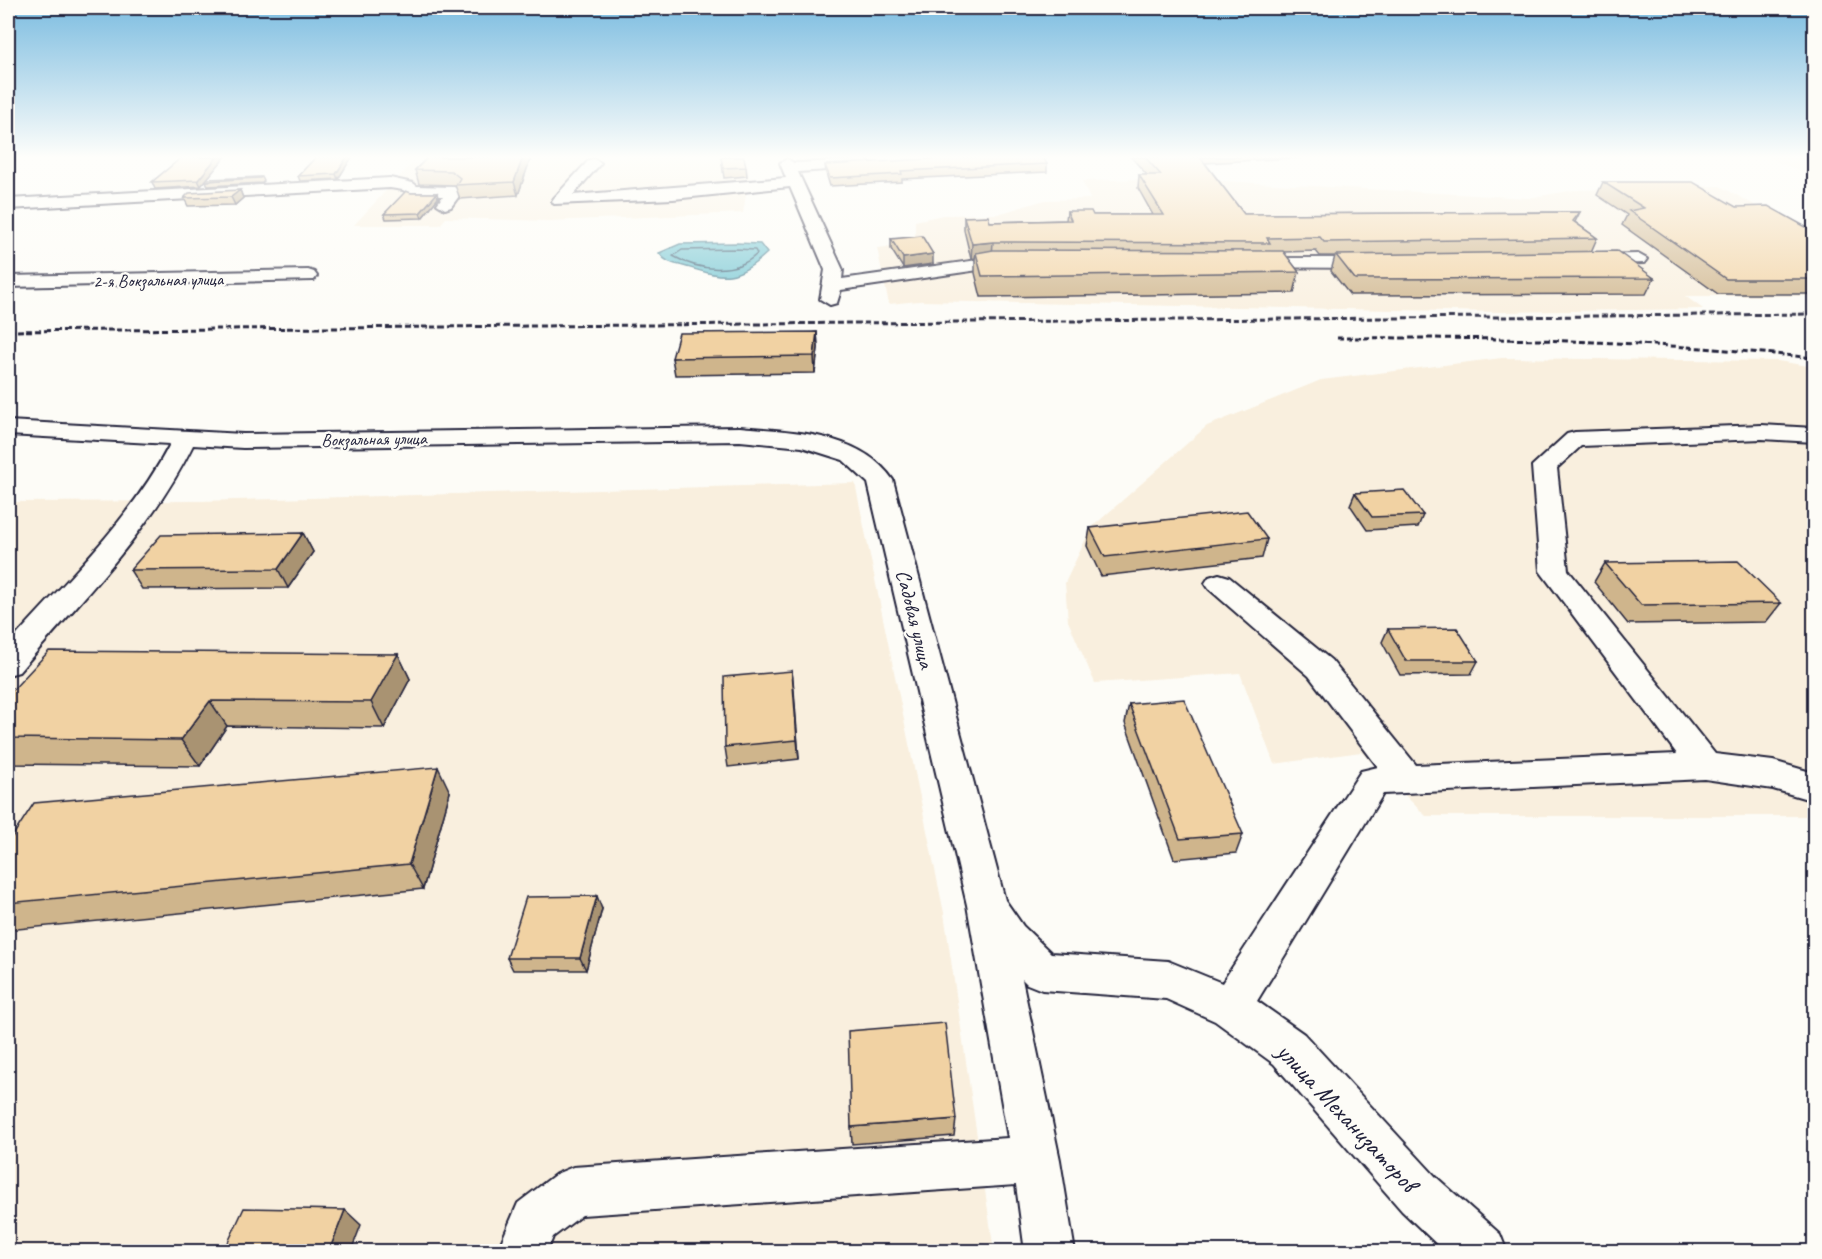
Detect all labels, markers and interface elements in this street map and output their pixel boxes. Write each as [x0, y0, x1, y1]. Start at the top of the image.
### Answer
street label: 2-я Вокзальная улица [93, 268, 225, 293]
street label: Вокзальная улица [321, 427, 428, 452]
street label: Садовая улица [890, 567, 940, 673]
street label: улица Механизаторов [1268, 1034, 1428, 1202]

